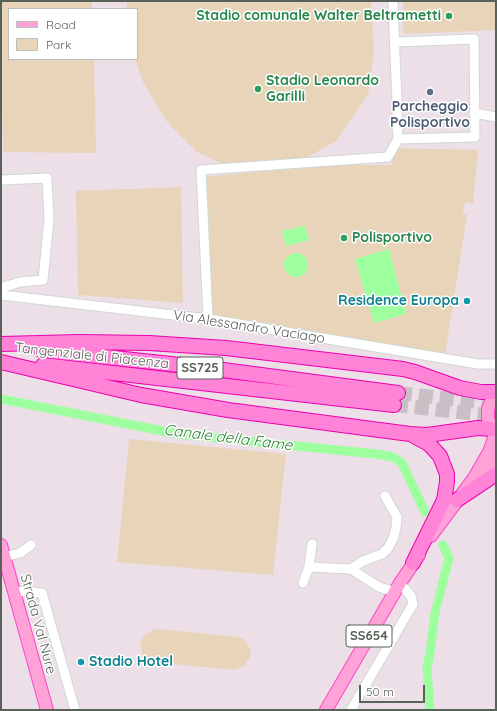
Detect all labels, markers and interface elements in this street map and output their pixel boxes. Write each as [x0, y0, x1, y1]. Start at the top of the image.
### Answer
legend [8, 8, 138, 60]
place label: Stadio comunale Walter Beltrametti [196, 8, 441, 24]
marker: Stadio comunale Walter Beltrametti [444, 11, 454, 21]
text: Road [46, 17, 76, 32]
text: Park [46, 37, 71, 52]
place label: Stadio Leonardo Garilli [266, 73, 379, 106]
marker: Stadio Leonardo Garilli [253, 84, 263, 94]
marker: Parcheggio Polisportivo [425, 87, 435, 97]
place label: Parcheggio Polisportivo [390, 99, 470, 132]
place label: Polisportivo [352, 230, 432, 246]
marker: Polisportivo [339, 233, 349, 243]
place label: Residence Europa [338, 293, 459, 309]
marker: Residence Europa [462, 296, 472, 306]
street label: Via Alessandro Vaciago [172, 307, 326, 347]
street label: Tangenziale di Piacenza [14, 340, 170, 372]
road number: SS725 [177, 357, 223, 379]
water label: Canale della Fame [163, 421, 293, 455]
street label: Strada Val Nure [17, 572, 59, 676]
road number: SS654 [346, 625, 392, 647]
place label: Stadio Hotel [89, 654, 173, 670]
marker: Stadio Hotel [76, 657, 86, 667]
scale bar [361, 677, 427, 703]
text: 50 m [366, 684, 394, 699]

